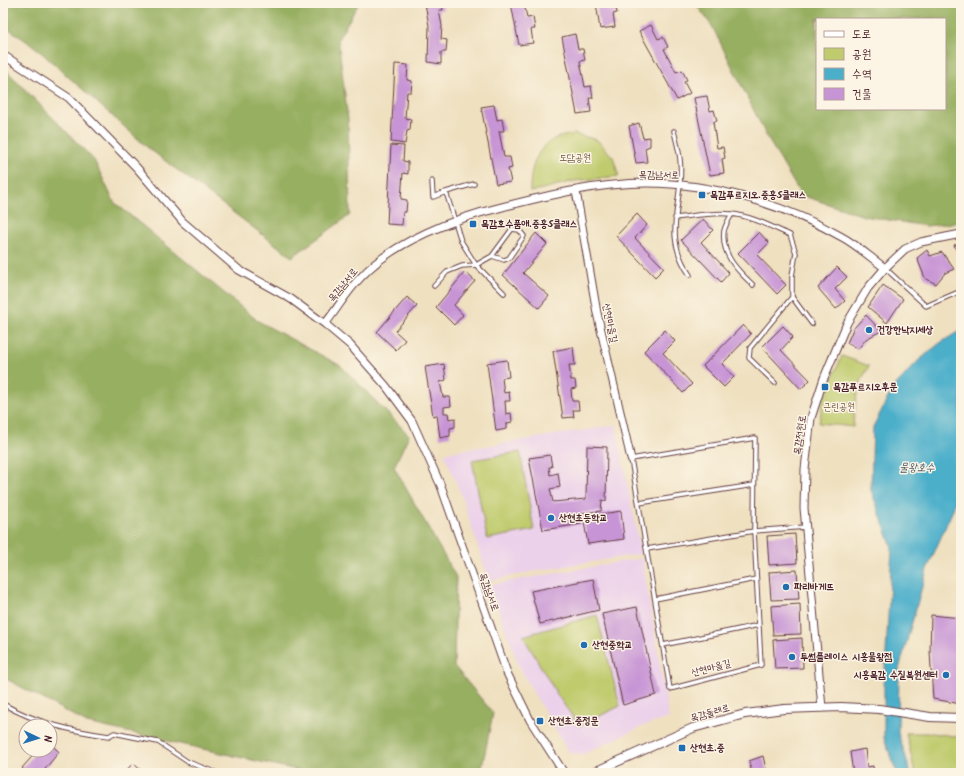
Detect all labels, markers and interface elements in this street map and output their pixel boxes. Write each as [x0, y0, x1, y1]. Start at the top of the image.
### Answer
legend [816, 18, 946, 110]
text: 도로 [852, 25, 871, 44]
text: 공원 [852, 45, 871, 64]
text: 수역 [852, 65, 872, 84]
text: 건물 [852, 85, 872, 104]
park label: 도담공원 [559, 150, 591, 166]
street label: 목감남서로 [639, 167, 679, 183]
place label: 목감푸르지오.중흥S클래스 [710, 187, 806, 203]
marker: 목감푸르지오.중흥S클래스 [697, 190, 707, 200]
place label: 목감호수품애.중흥S클래스 [481, 216, 577, 232]
marker: 목감호수품애.중흥S클래스 [468, 219, 478, 229]
street label: 목감남서로 [324, 264, 362, 306]
street label: 산현마을길 [598, 302, 622, 344]
place label: 건강한낙지세상 [877, 322, 933, 338]
marker: 건강한낙지세상 [864, 325, 874, 335]
place label: 목감푸르지오후문 [833, 379, 897, 395]
marker: 목감푸르지오후문 [820, 382, 830, 392]
park label: 근린공원 [823, 399, 855, 415]
street label: 목감전원로 [789, 414, 811, 456]
water label: 물왕호수 [899, 459, 935, 477]
place label: 산현초등학교 [559, 510, 607, 526]
marker: 산현초등학교 [546, 513, 556, 523]
street label: 목감남서로 [475, 570, 503, 614]
place label: 파리바게뜨 [794, 579, 834, 595]
marker: 파리바게뜨 [781, 582, 791, 592]
place label: 산현중학교 [592, 637, 632, 653]
marker: 산현중학교 [579, 640, 589, 650]
place label: 투썸플레이스 시흥물왕점 [800, 649, 892, 665]
marker: 투썸플레이스 시흥물왕점 [787, 652, 797, 662]
street label: 산현마을길 [689, 655, 733, 681]
place label: 시흥목감 수질복원센터 [853, 667, 938, 683]
marker: 시흥목감 수질복원센터 [941, 670, 951, 680]
street label: 목감둘레로 [688, 700, 732, 726]
place label: 산현초.중정문 [548, 713, 599, 729]
marker: 산현초.중정문 [535, 716, 545, 726]
north arrow [18, 718, 58, 758]
text: N [38, 735, 56, 743]
place label: 산현초.중 [690, 740, 725, 756]
marker: 산현초.중 [677, 743, 687, 753]

